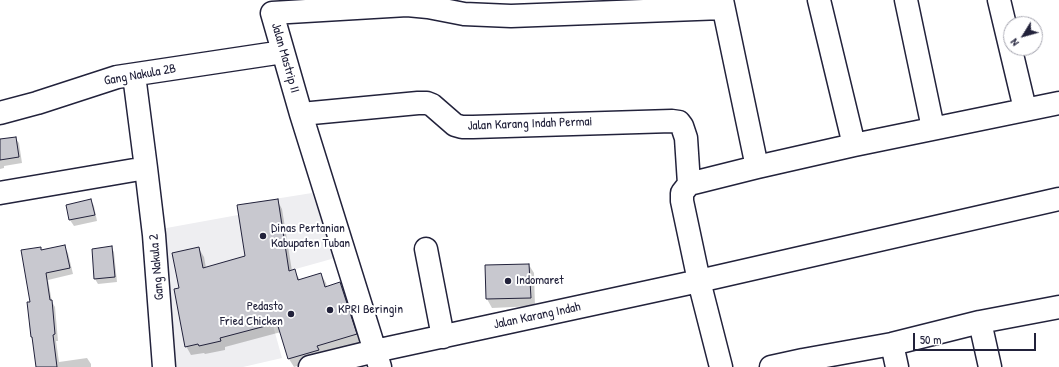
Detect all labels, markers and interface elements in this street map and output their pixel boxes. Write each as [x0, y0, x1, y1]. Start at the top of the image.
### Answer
north arrow [1003, 16, 1043, 56]
street label: Jalan Mastrip II [268, 21, 302, 95]
text: N [1007, 36, 1022, 49]
street label: Gang Nakula 2B [103, 61, 177, 89]
street label: Jalan Karang Indah Permai [467, 114, 593, 134]
place label: Dinas Pertanian Kabupaten Tuban [271, 221, 350, 252]
marker: Dinas Pertanian Kabupaten Tuban [258, 231, 268, 241]
street label: Gang Nakula 2 [146, 233, 168, 301]
place label: Indomaret [516, 273, 564, 289]
marker: Indomaret [503, 276, 513, 286]
place label: Pedasto Fried Chicken [220, 299, 283, 330]
street label: Jalan Karang Indah [492, 299, 582, 333]
place label: KPRI Beringin [338, 302, 403, 318]
marker: KPRI Beringin [325, 305, 335, 315]
marker: Pedasto Fried Chicken [286, 309, 296, 319]
scale bar [915, 325, 1038, 351]
text: 50 m [920, 331, 941, 348]

